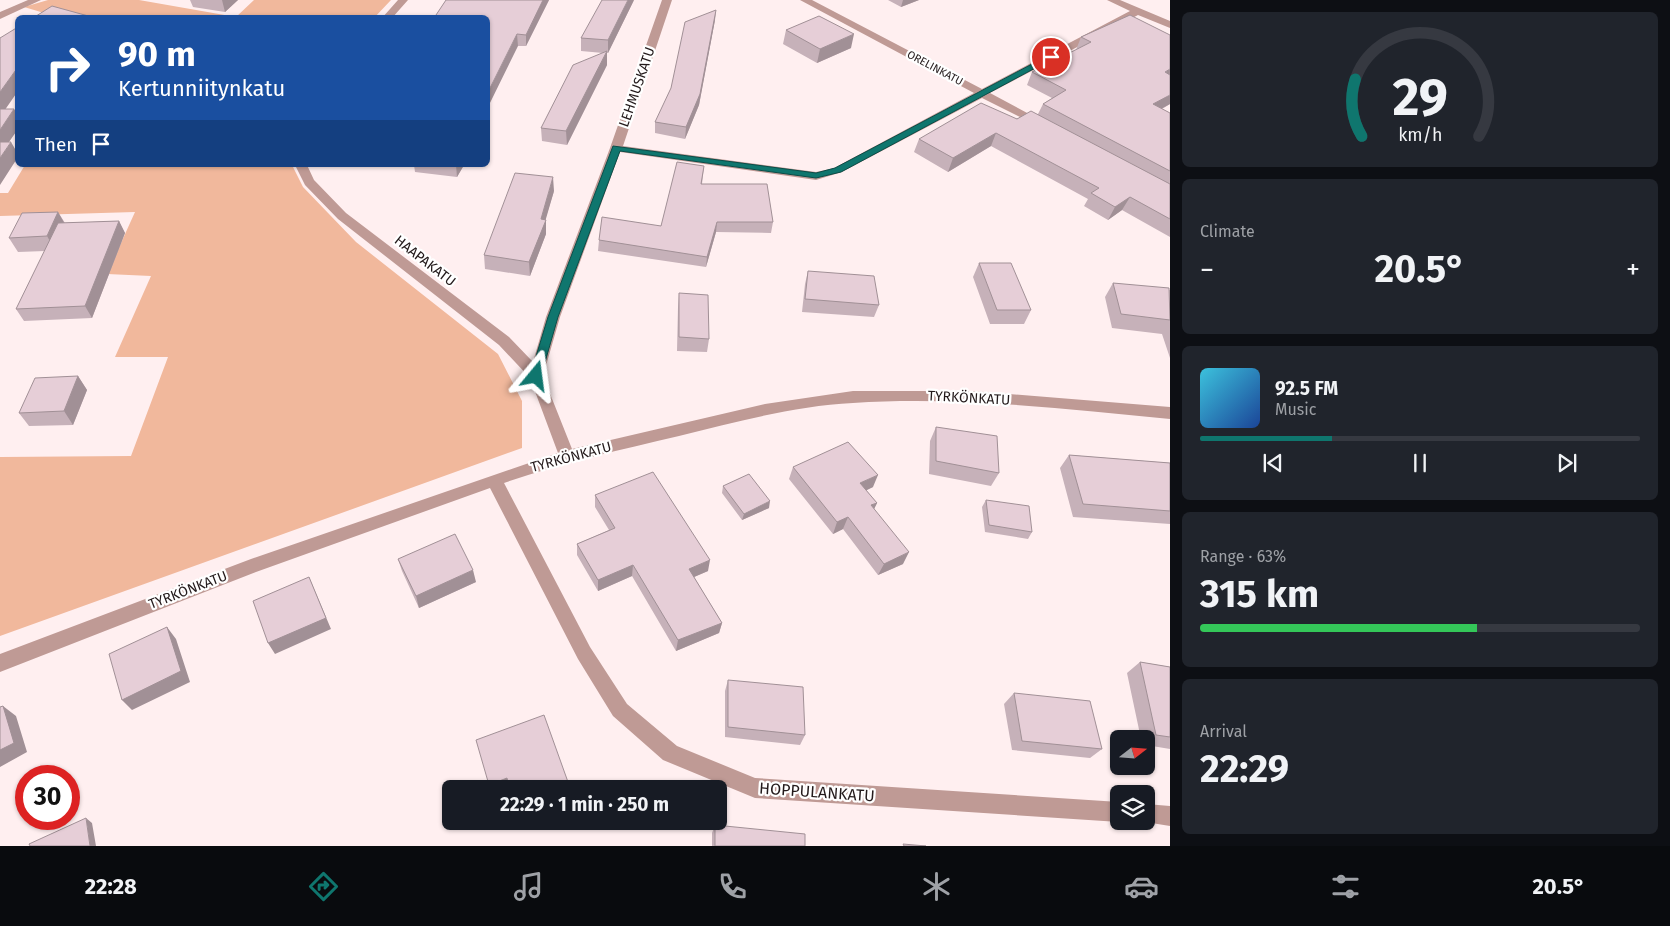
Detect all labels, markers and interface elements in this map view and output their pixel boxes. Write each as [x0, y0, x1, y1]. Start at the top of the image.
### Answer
text: 90 m [118, 33, 196, 75]
icon: right [35, 35, 100, 100]
pin [1030, 36, 1072, 78]
icon: arrive [1037, 43, 1065, 71]
street label: LEHMUSKATU [615, 45, 659, 129]
street label: ORELINKATU [905, 48, 965, 88]
text: 29 [1392, 66, 1448, 129]
text: Kertunniitynkatu [118, 75, 285, 102]
text: km/h [1398, 124, 1442, 146]
icon: arrive [87, 130, 115, 158]
text: Then [35, 133, 77, 156]
text: Climate [1200, 222, 1255, 241]
street label: HAAPAKATU [391, 232, 459, 290]
text: 20.5° [1374, 246, 1466, 292]
text: − [1200, 253, 1214, 286]
text: + [1626, 253, 1640, 286]
position arrow [509, 349, 561, 401]
text: 92.5 FM [1275, 377, 1338, 400]
street label: TYRKÖNKATU [927, 386, 1011, 409]
text: Music [1275, 400, 1316, 419]
street label: TYRKÖNKATU [529, 437, 613, 476]
icon: previous [1259, 449, 1287, 477]
icon: pause [1406, 449, 1434, 477]
icon: next [1553, 449, 1581, 477]
text: Range · 63% [1200, 547, 1286, 566]
street label: TYRKÖNKATU [146, 566, 230, 613]
text: 315 km [1200, 571, 1319, 617]
text: Arrival [1200, 722, 1247, 741]
north arrow [1110, 730, 1155, 775]
map controls [1110, 730, 1155, 830]
text: 22:29 [1200, 746, 1289, 792]
speed limit sign: 30 [15, 765, 80, 830]
street label: HOPPULANKATU [759, 778, 875, 806]
button: layers [1110, 785, 1155, 830]
text: 22:29 · 1 min · 250 m [500, 793, 669, 816]
icon: directions [306, 869, 341, 904]
icon: music [511, 869, 546, 904]
icon: phone [715, 869, 750, 904]
icon: climate [919, 869, 954, 904]
icon: car [1124, 869, 1159, 904]
icon: filters [1328, 869, 1363, 904]
text: 22:28 [85, 873, 137, 900]
text: 20.5° [1533, 873, 1585, 900]

